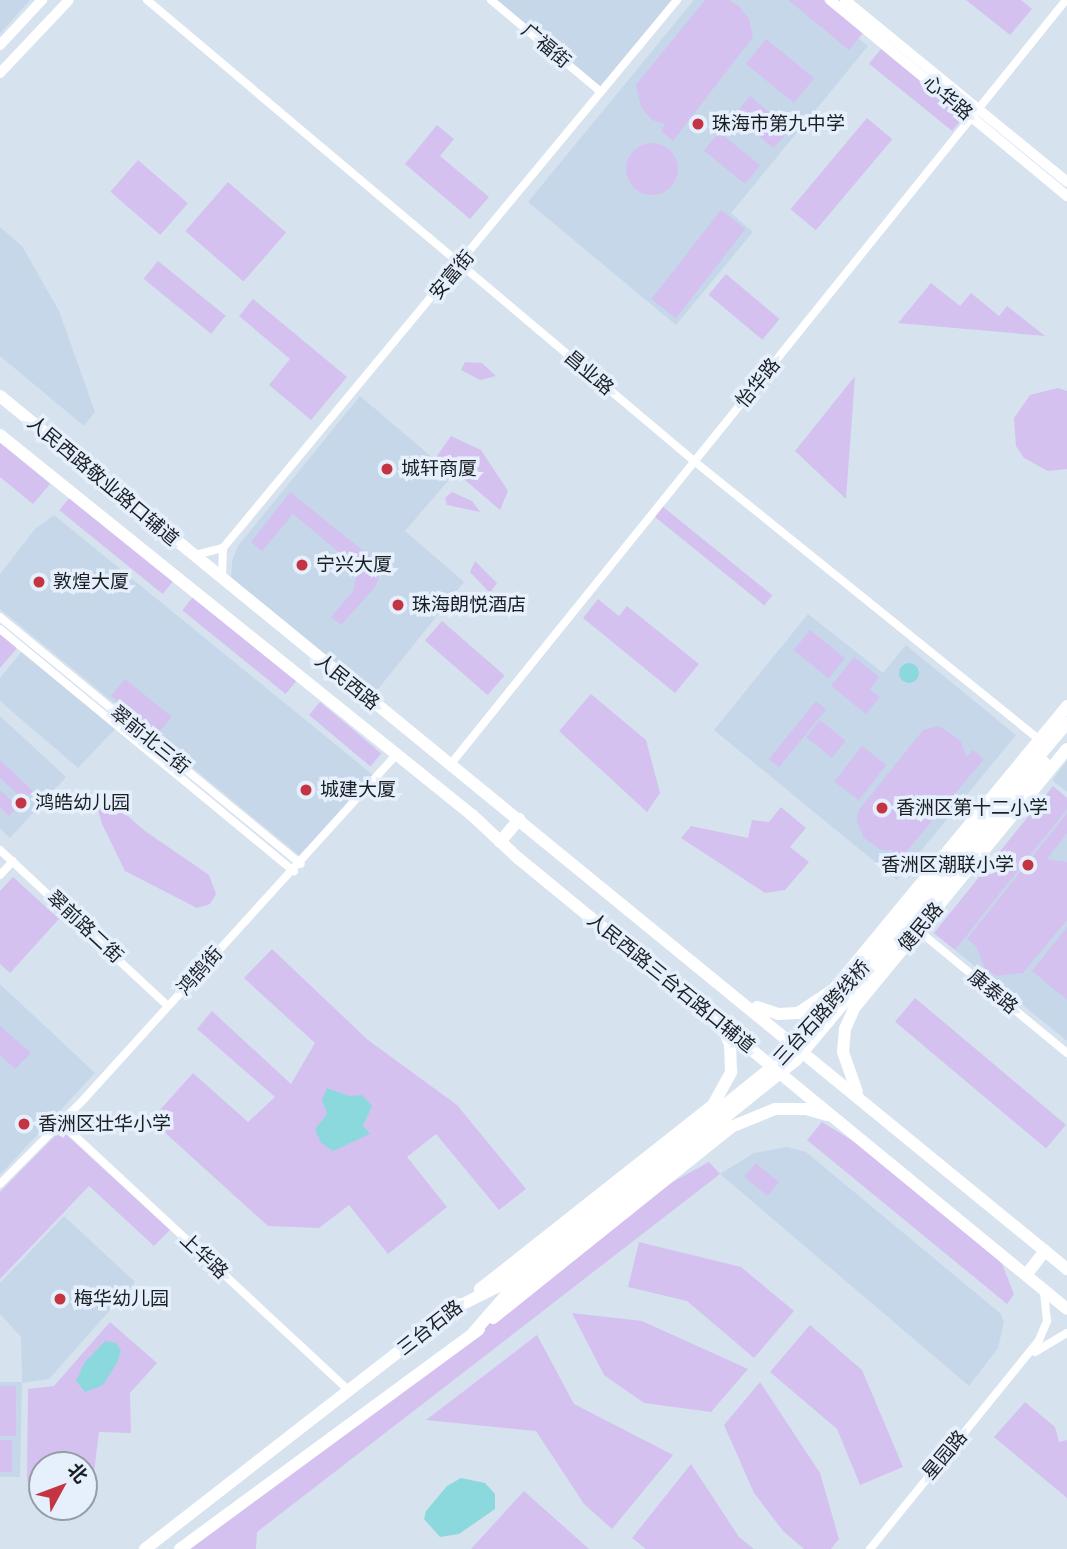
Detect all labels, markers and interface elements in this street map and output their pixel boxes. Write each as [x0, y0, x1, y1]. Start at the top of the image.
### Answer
street label: 广福街 [517, 19, 575, 73]
street label: 心华路 [919, 71, 977, 125]
place label: 珠海市第九中学 [712, 113, 845, 135]
marker: 珠海市第九中学 [690, 116, 706, 132]
street label: 安富街 [425, 246, 479, 304]
street label: 昌业路 [560, 346, 618, 400]
street label: 怡华路 [731, 354, 785, 412]
street label: 人民西路敬业路口辅道 [23, 411, 183, 551]
place label: 城轩商厦 [401, 458, 477, 480]
marker: 城轩商厦 [379, 461, 395, 477]
place label: 宁兴大厦 [316, 554, 392, 576]
marker: 宁兴大厦 [294, 557, 310, 573]
place label: 敦煌大厦 [53, 571, 129, 593]
marker: 敦煌大厦 [31, 574, 47, 590]
place label: 珠海朗悦酒店 [412, 594, 526, 616]
marker: 珠海朗悦酒店 [390, 597, 406, 613]
street label: 人民西路 [310, 649, 384, 715]
street label: 翠前北三街 [106, 701, 194, 779]
place label: 城建大厦 [320, 779, 396, 801]
marker: 城建大厦 [298, 782, 314, 798]
place label: 鸿皓幼儿园 [35, 792, 130, 814]
marker: 鸿皓幼儿园 [13, 795, 29, 811]
place label: 香洲区第十二小学 [896, 797, 1048, 819]
marker: 香洲区第十二小学 [874, 800, 890, 816]
place label: 香洲区潮联小学 [881, 854, 1014, 876]
marker: 香洲区潮联小学 [1020, 857, 1036, 873]
street label: 翠前路二街 [42, 886, 128, 968]
street label: 健民路 [894, 898, 948, 956]
street label: 人民西路三台石路口辅道 [583, 908, 759, 1058]
street label: 鸿鹄街 [172, 942, 228, 1000]
street label: 三台石路跨线桥 [769, 956, 875, 1070]
street label: 康泰路 [964, 965, 1022, 1019]
place label: 香洲区壮华小学 [38, 1113, 171, 1135]
marker: 香洲区壮华小学 [16, 1116, 32, 1132]
street label: 上华路 [175, 1228, 233, 1284]
place label: 梅华幼儿园 [74, 1288, 169, 1310]
marker: 梅华幼儿园 [52, 1291, 68, 1307]
street label: 三台石路 [393, 1296, 467, 1360]
street label: 星园路 [918, 1426, 972, 1484]
north arrow [28, 1451, 98, 1521]
text: 北 [62, 1458, 93, 1489]

